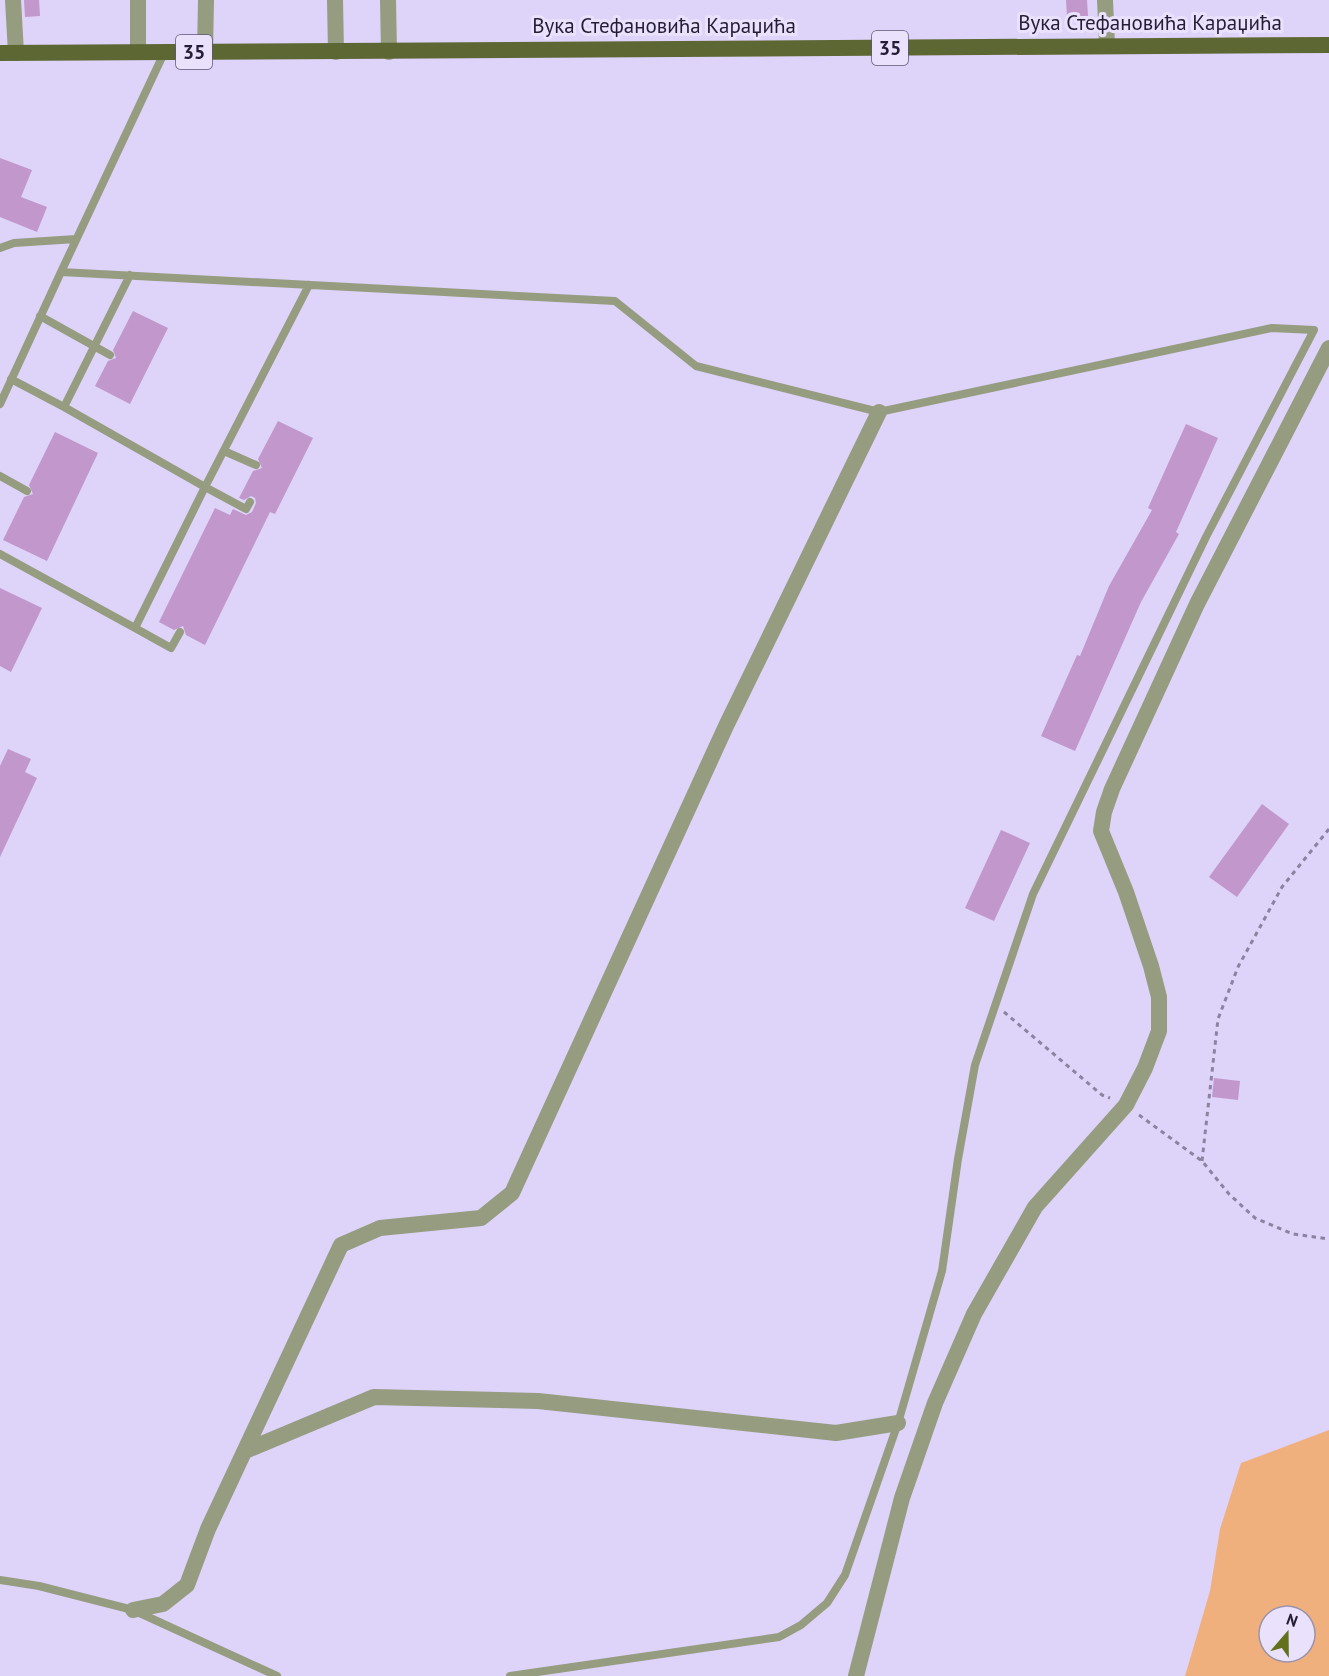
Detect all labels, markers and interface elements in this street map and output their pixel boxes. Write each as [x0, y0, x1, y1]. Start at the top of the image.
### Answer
street label: Вука Стефановића Караџића [1018, 9, 1282, 36]
street label: Вука Стефановића Караџића [532, 12, 796, 39]
road number: 35 [872, 31, 908, 65]
road number: 35 [176, 35, 212, 69]
north arrow [1257, 1604, 1317, 1664]
text: N [1284, 1609, 1300, 1631]

